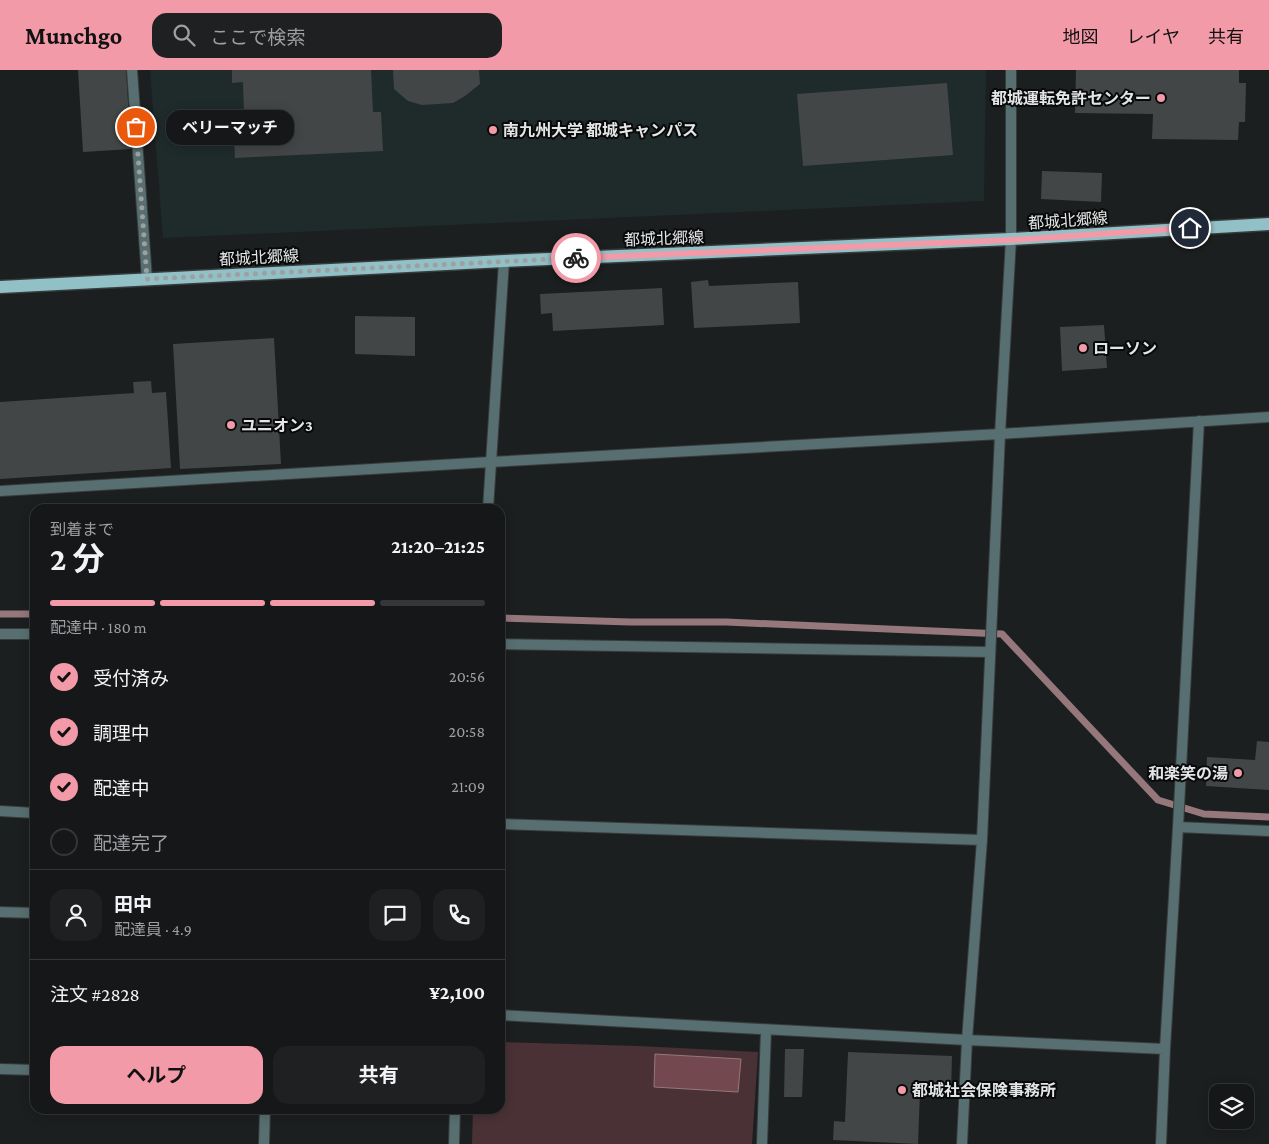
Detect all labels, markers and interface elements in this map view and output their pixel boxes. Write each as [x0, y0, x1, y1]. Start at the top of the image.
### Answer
search box [152, 13, 502, 58]
icon: search [170, 21, 198, 49]
text: Munchgo [25, 22, 122, 49]
text: ここで検索 [210, 27, 305, 48]
text: 地図 [1063, 27, 1099, 47]
text: レイヤ [1127, 27, 1180, 47]
text: 共有 [1208, 27, 1244, 47]
place label: 都城運転免許センター [991, 89, 1151, 107]
marker: 都城運転免許センター [1155, 92, 1167, 104]
pin [115, 106, 157, 148]
callout: ベリーマッチ [166, 110, 294, 144]
icon: bag [122, 113, 150, 141]
text: ベリーマッチ [182, 119, 278, 136]
place label: 南九州大学 都城キャンパス [503, 121, 698, 139]
marker: 南九州大学 都城キャンパス [487, 124, 499, 136]
pin [1169, 207, 1211, 249]
street label: 都城北郷線 [1028, 209, 1109, 232]
icon: home [1176, 214, 1204, 242]
street label: 都城北郷線 [624, 229, 704, 248]
courier [551, 233, 601, 283]
icon: bike [562, 244, 590, 272]
street label: 都城北郷線 [219, 247, 299, 268]
place label: ローソン [1093, 340, 1157, 357]
marker: ローソン [1077, 342, 1089, 354]
place label: ユニオン3 [241, 417, 313, 434]
marker: ユニオン3 [225, 419, 237, 431]
text: 到着まで [50, 521, 114, 538]
text: 21:20–21:25 [391, 536, 485, 557]
text: 2 分 [50, 541, 104, 577]
text: 配達中 · 180 m [50, 619, 147, 636]
icon: check [50, 663, 78, 691]
text: 受付済み [93, 668, 169, 689]
text: 20:56 [449, 668, 485, 685]
icon: check [50, 718, 78, 746]
text: 調理中 [93, 723, 150, 744]
text: 20:58 [449, 723, 485, 740]
place label: 和楽笑の湯 [1148, 765, 1228, 782]
marker: 和楽笑の湯 [1232, 767, 1244, 779]
icon: check [50, 773, 78, 801]
text: 配達中 [93, 778, 150, 799]
text: 21:09 [451, 778, 485, 795]
text: 配達完了 [93, 833, 169, 854]
button: person [50, 889, 102, 941]
button: chat [369, 889, 421, 941]
button: phone [433, 889, 485, 941]
text: 田中 [114, 894, 152, 915]
text: 配達員 · 4.9 [114, 921, 192, 938]
text: ¥2,100 [429, 982, 485, 1003]
text: 注文 #2828 [50, 984, 140, 1005]
button: ヘルプ [50, 1046, 263, 1104]
button: 共有 [273, 1046, 485, 1104]
place label: 都城社会保険事務所 [912, 1081, 1056, 1099]
marker: 都城社会保険事務所 [896, 1084, 908, 1096]
map controls [1209, 1084, 1254, 1129]
button: layers [1209, 1084, 1254, 1129]

